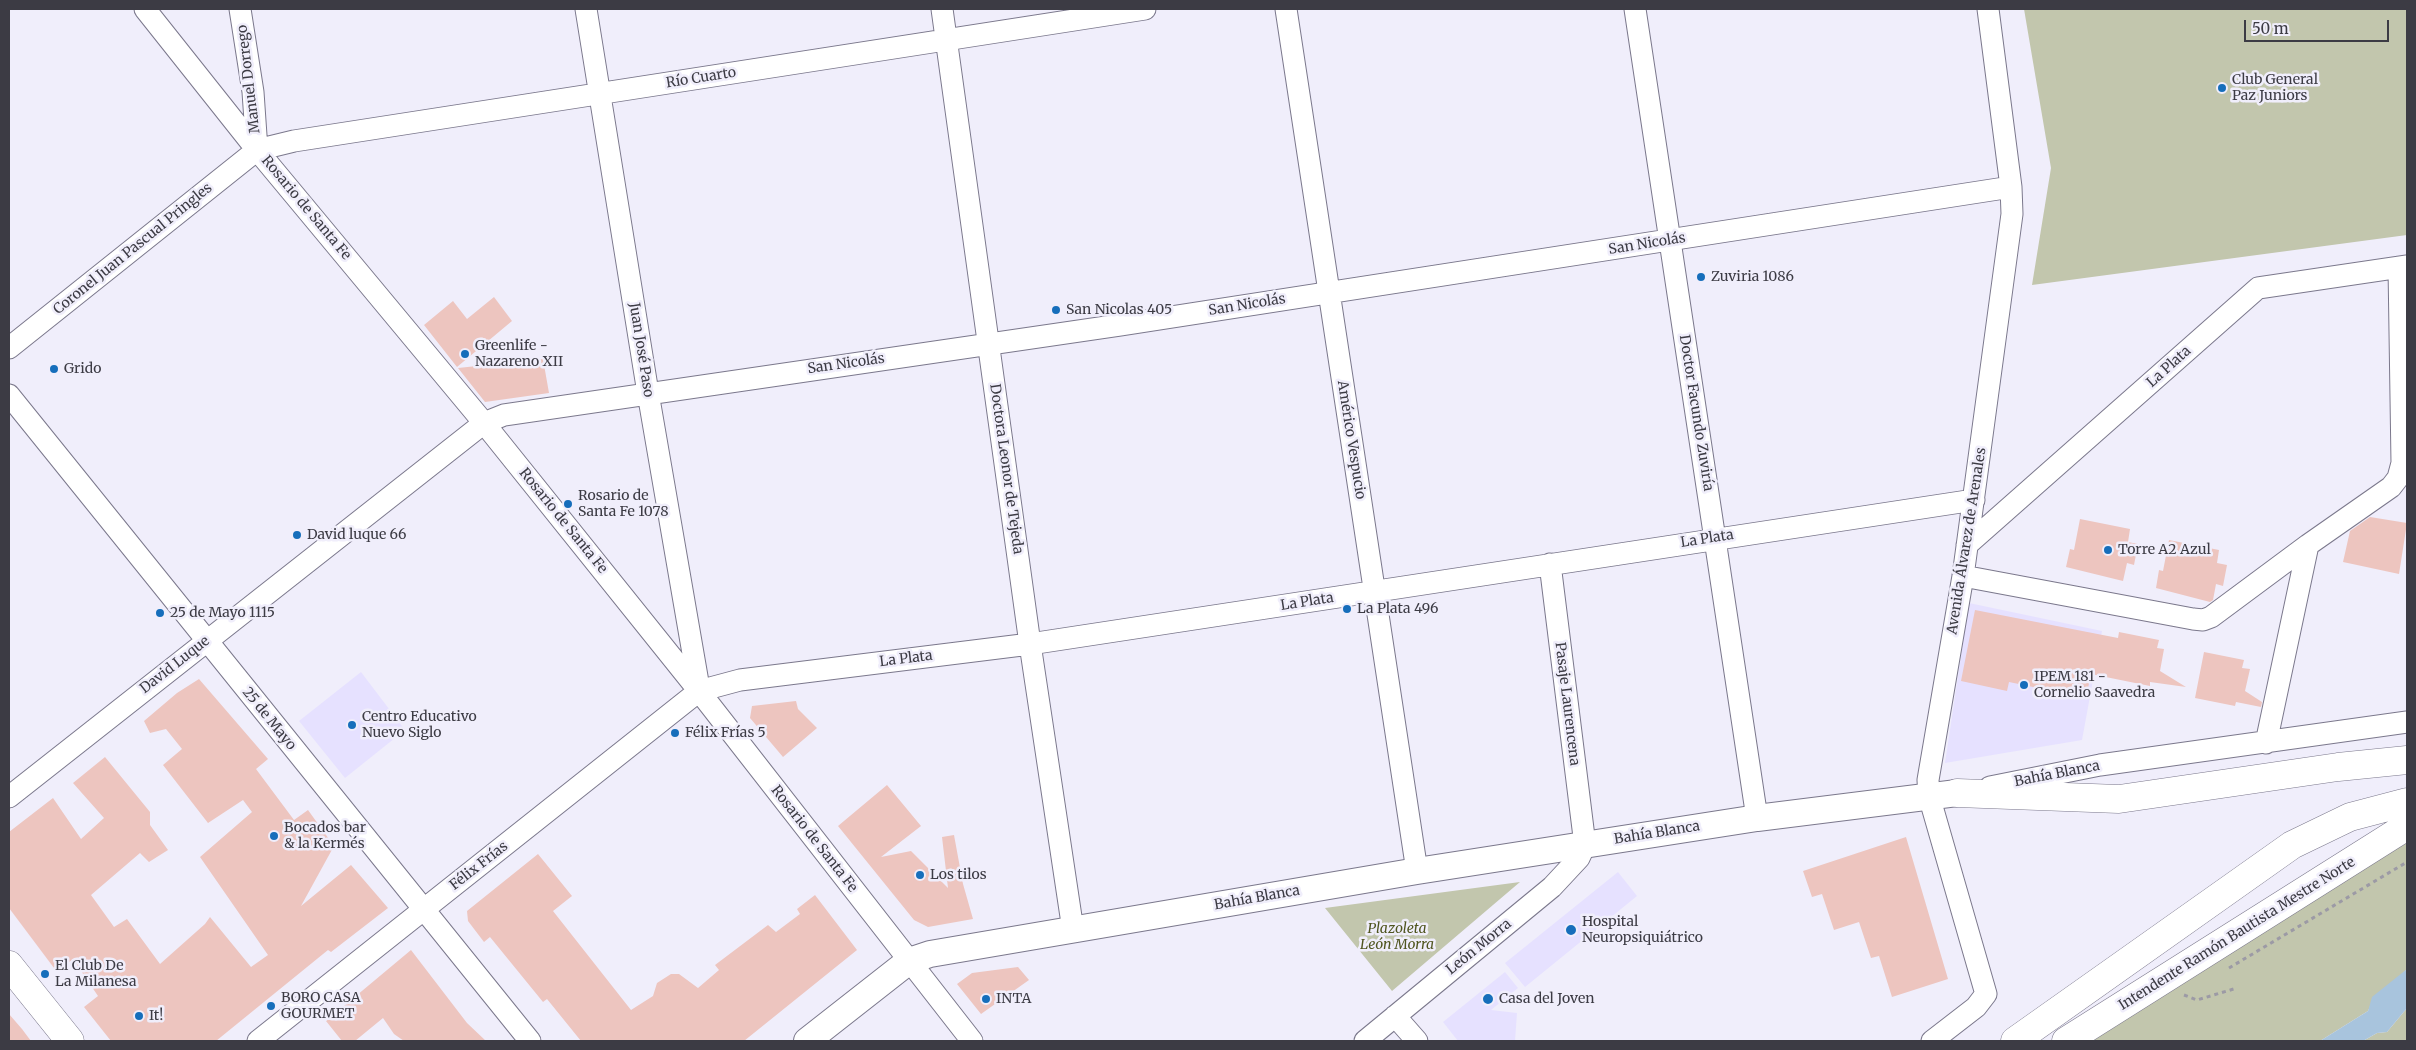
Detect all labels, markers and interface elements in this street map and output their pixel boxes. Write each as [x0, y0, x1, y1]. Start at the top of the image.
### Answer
scale bar [2246, 10, 2391, 42]
text: 50 m [2252, 19, 2289, 38]
street label: Manuel Dorrego [234, 24, 264, 134]
street label: Río Cuarto [665, 64, 737, 92]
place label: Club General Paz Juniors [2232, 72, 2318, 104]
marker: Club General Paz Juniors [2216, 82, 2228, 94]
street label: Rosario de Santa Fe [258, 153, 354, 263]
street label: Coronel Juan Pascual Pringles [50, 180, 216, 318]
street label: San Nicolás [1607, 230, 1687, 258]
place label: Zuviria 1086 [1711, 269, 1794, 285]
marker: Zuviria 1086 [1695, 271, 1707, 283]
street label: San Nicolás [1207, 291, 1287, 319]
street label: Juan José Paso [625, 302, 657, 398]
place label: San Nicolas 405 [1066, 302, 1172, 318]
marker: San Nicolas 405 [1050, 304, 1062, 316]
street label: Doctor Facundo Zuviría [1675, 334, 1717, 492]
place label: Greenlife - Nazareno XII [475, 338, 563, 371]
street label: La Plata [2143, 343, 2195, 391]
marker: Greenlife - Nazareno XII [459, 348, 471, 360]
street label: San Nicolás [806, 350, 886, 378]
place label: Grido [64, 361, 101, 377]
marker: Grido [48, 363, 60, 375]
street label: Américo Vespucio [1333, 379, 1369, 501]
street label: Doctora Leonor de Tejeda [986, 383, 1026, 555]
street label: Avenida Álvarez de Arenales [1944, 446, 1990, 636]
street label: Rosario de Santa Fe [515, 465, 611, 577]
place label: Rosario de Santa Fe 1078 [578, 488, 668, 520]
marker: Rosario de Santa Fe 1078 [562, 498, 574, 510]
place label: David luque 66 [307, 527, 406, 543]
street label: La Plata [1679, 527, 1735, 551]
marker: David luque 66 [291, 529, 303, 541]
place label: Torre A2 Azul [2118, 542, 2211, 558]
marker: Torre A2 Azul [2102, 544, 2114, 556]
street label: La Plata [1279, 590, 1335, 614]
place label: La Plata 496 [1357, 601, 1439, 617]
marker: La Plata 496 [1341, 603, 1353, 615]
place label: 25 de Mayo 1115 [170, 605, 275, 621]
marker: 25 de Mayo 1115 [154, 607, 166, 619]
street label: David Luque [137, 633, 213, 697]
street label: Pasaje Laurencena [1551, 641, 1583, 767]
street label: La Plata [878, 647, 934, 671]
place label: IPEM 181 - Cornelio Saavedra [2034, 669, 2155, 702]
marker: IPEM 181 - Cornelio Saavedra [2018, 679, 2030, 691]
street label: 25 de Mayo [239, 684, 299, 754]
place label: Centro Educativo Nuevo Siglo [362, 709, 477, 742]
marker: Centro Educativo Nuevo Siglo [346, 719, 358, 731]
place label: Félix Frías 5 [685, 725, 766, 741]
marker: Félix Frías 5 [669, 727, 681, 739]
street label: Bahía Blanca [2013, 757, 2101, 791]
street label: Rosario de Santa Fe [767, 782, 861, 896]
street label: Bahía Blanca [1613, 818, 1701, 848]
place label: Bocados bar & la Kermés [284, 820, 366, 852]
marker: Bocados bar & la Kermés [268, 830, 280, 842]
street label: Félix Frías [447, 838, 511, 894]
street label: Intendente Ramón Bautista Mestre Norte [2116, 854, 2358, 1014]
place label: Los tilos [930, 867, 987, 883]
marker: Los tilos [914, 869, 926, 881]
street label: Bahía Blanca [1213, 882, 1301, 914]
place label: Hospital Neuropsiquiátrico [1582, 914, 1703, 946]
street label: León Morra [1443, 916, 1515, 978]
park label: Plazoleta León Morra [1360, 921, 1434, 954]
marker: Hospital Neuropsiquiátrico [1564, 923, 1578, 937]
place label: El Club De La Milanesa [55, 958, 136, 990]
marker: El Club De La Milanesa [39, 968, 51, 980]
place label: BORO CASA GOURMET [281, 990, 361, 1022]
place label: INTA [996, 991, 1031, 1007]
place label: Casa del Joven [1499, 991, 1595, 1007]
marker: Casa del Joven [1481, 992, 1495, 1006]
marker: INTA [980, 993, 992, 1005]
marker: BORO CASA GOURMET [265, 1000, 277, 1012]
place label: It! [149, 1008, 163, 1024]
marker: It! [133, 1010, 145, 1022]

